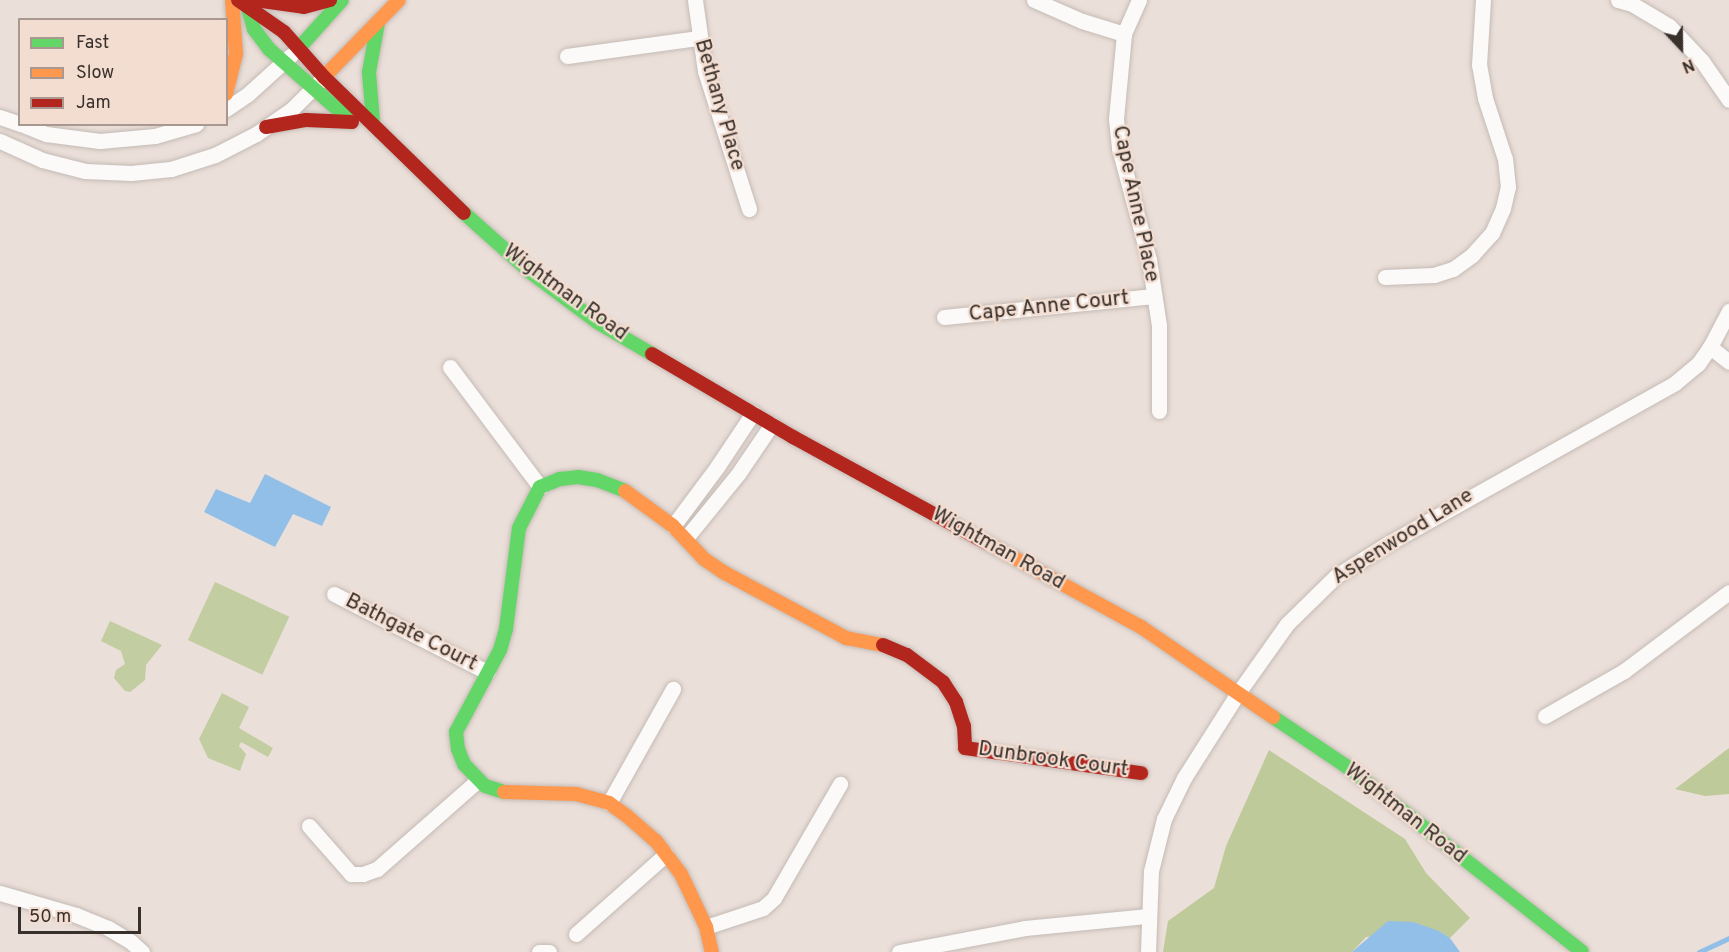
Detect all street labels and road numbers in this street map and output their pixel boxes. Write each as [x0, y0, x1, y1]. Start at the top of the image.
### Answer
street label: Bethany Place [688, 36, 750, 174]
street label: Cape Anne Place [1106, 123, 1164, 285]
street label: Wightman Road [498, 239, 632, 347]
street label: Cape Anne Court [967, 286, 1131, 328]
street label: Aspenwood Lane [1328, 484, 1478, 590]
street label: Wightman Road [927, 502, 1069, 596]
street label: Bathgate Court [341, 589, 481, 677]
street label: Dunbrook Court [976, 737, 1130, 783]
street label: Wightman Road [1339, 759, 1471, 869]

